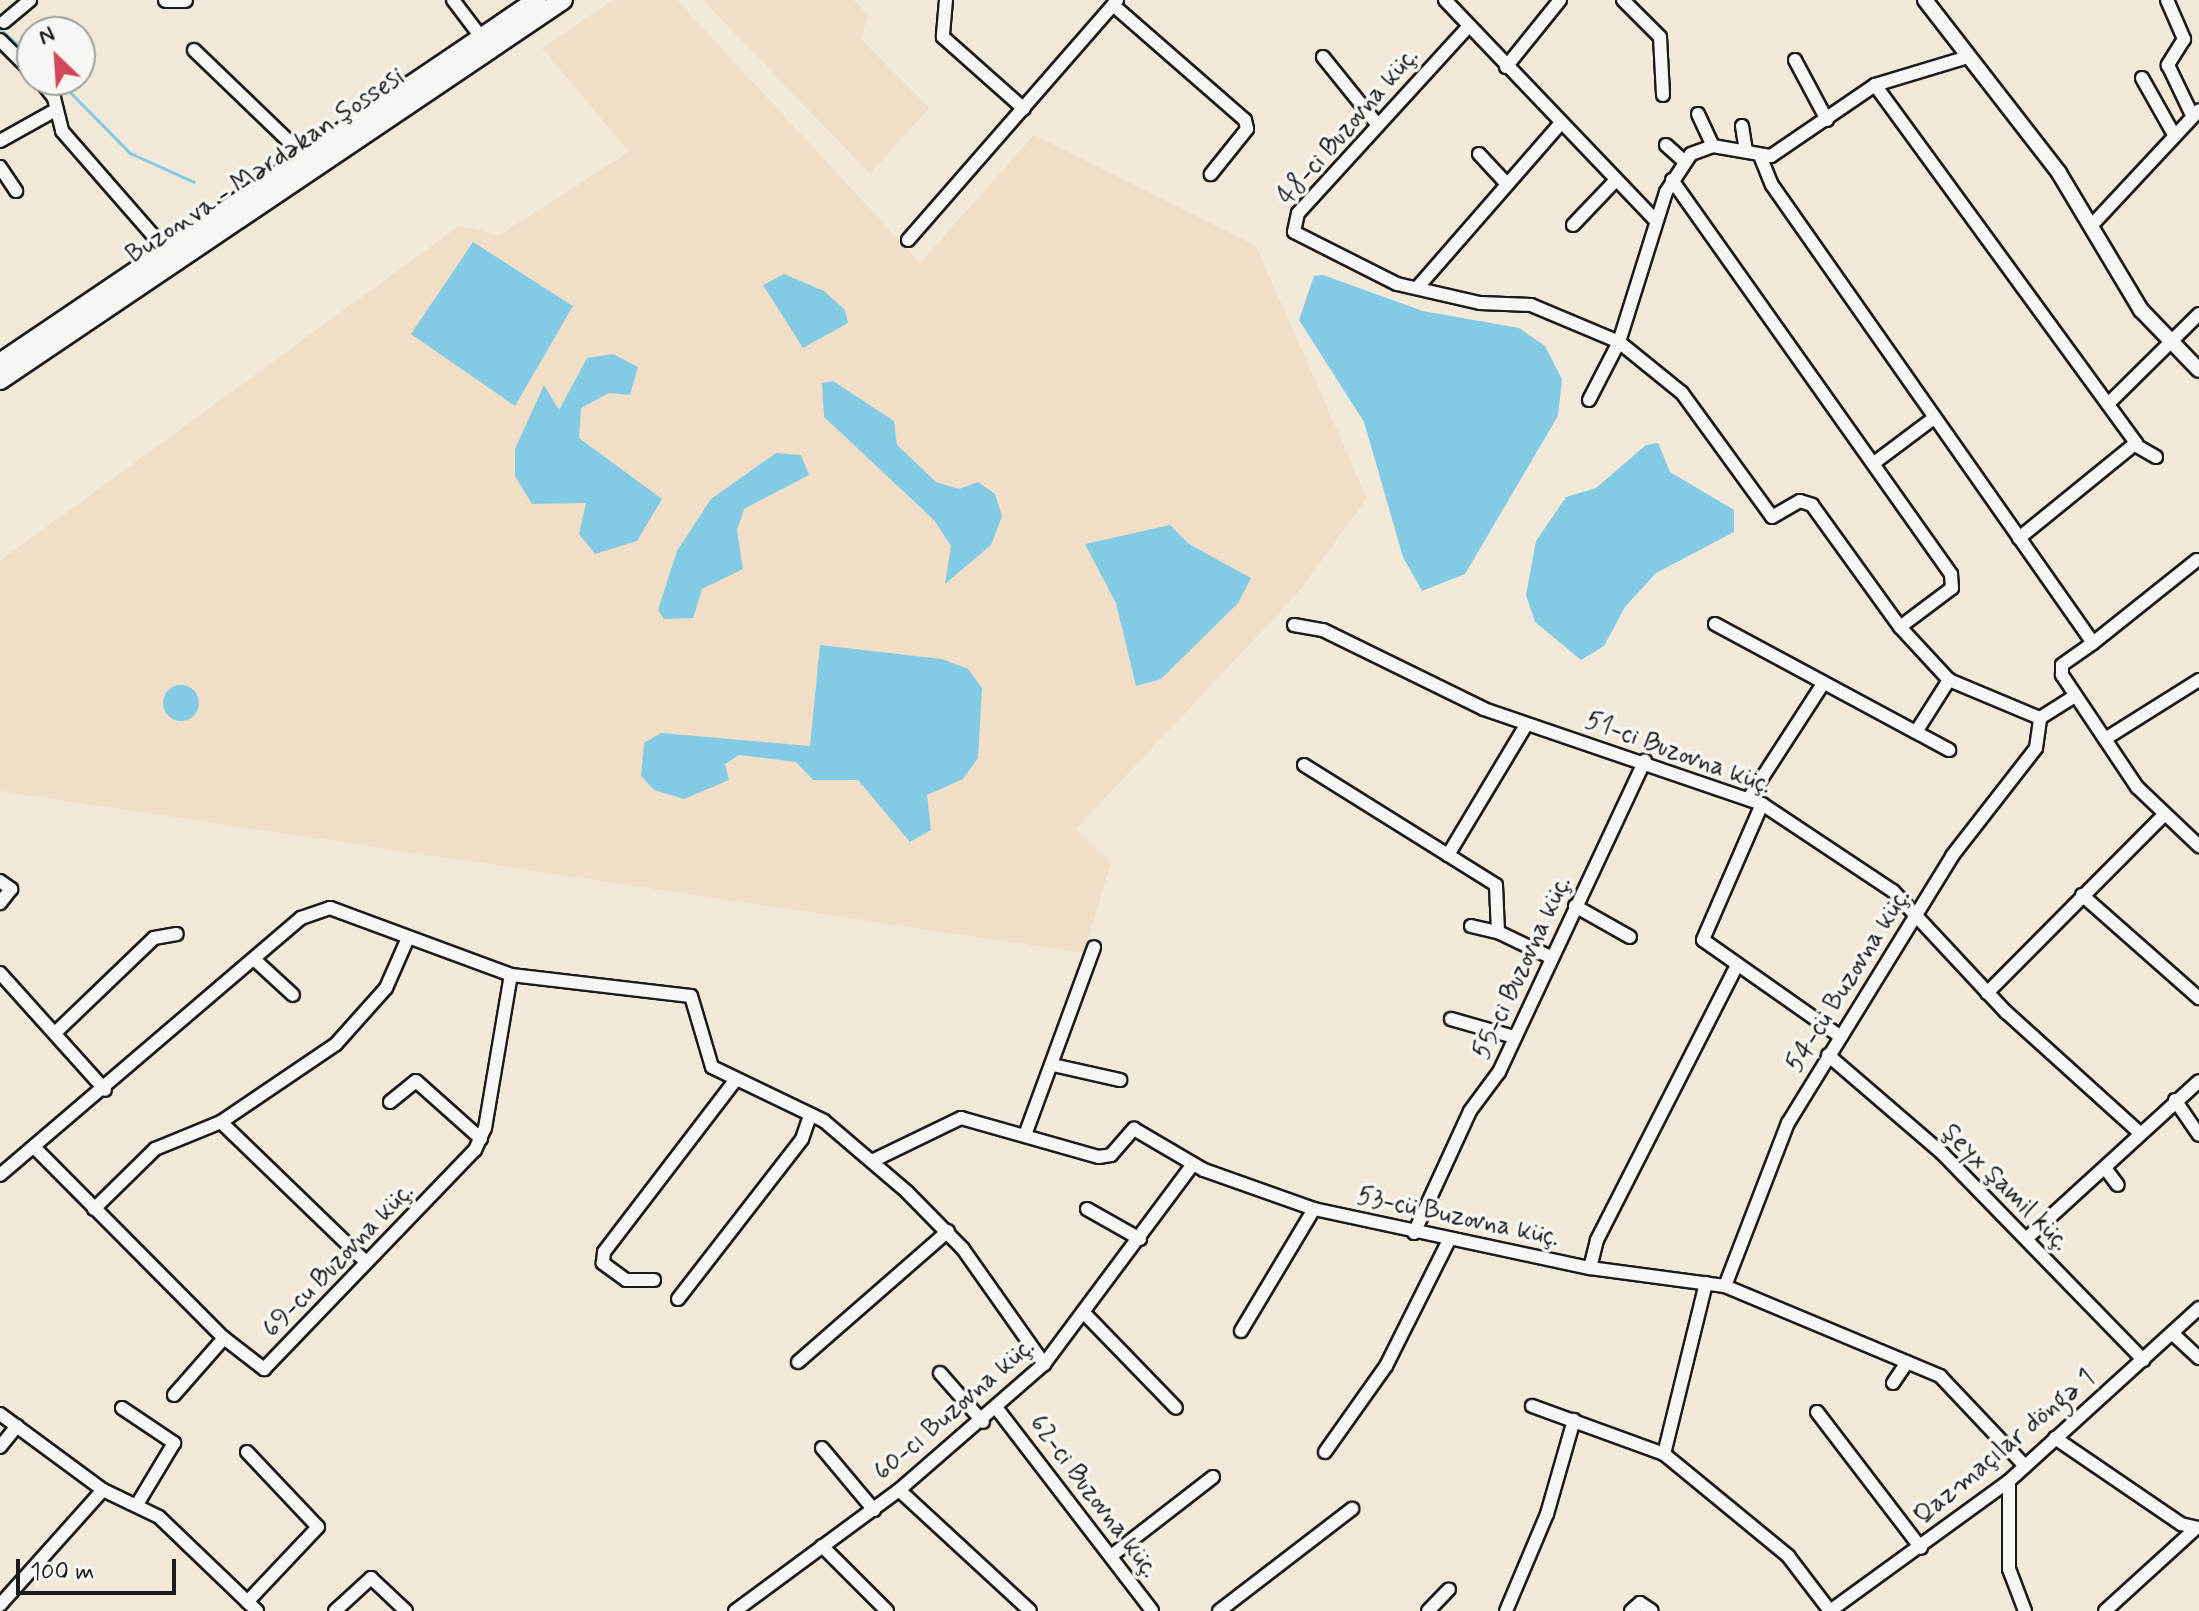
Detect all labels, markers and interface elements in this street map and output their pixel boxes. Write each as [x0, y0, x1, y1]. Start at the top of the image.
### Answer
north arrow [16, 16, 96, 96]
text: N [34, 20, 59, 52]
street label: 48-ci Buzovna küç. [1271, 41, 1427, 213]
street label: Buzonva - Mərdəkan şossesi [121, 62, 411, 272]
street label: 51-ci Buzovna küç. [1579, 705, 1777, 803]
street label: 55-ci Buzovna küç. [1466, 870, 1580, 1066]
street label: 54-cü Buzovna küç. [1780, 884, 1918, 1078]
street label: Şeyx Şamil küç. [1934, 1117, 2076, 1259]
street label: 69-cu Buzovna küç. [256, 1176, 422, 1346]
street label: 53-cü Buzovna küç. [1355, 1181, 1561, 1255]
street label: 60-cı Buzovna küç. [869, 1332, 1041, 1488]
street label: Qazmaçılar döngə 1 [1909, 1364, 2101, 1532]
street label: 62-ci Buzovna küç. [1021, 1408, 1165, 1586]
scale bar [20, 1543, 180, 1593]
text: 100 m [30, 1557, 94, 1588]

